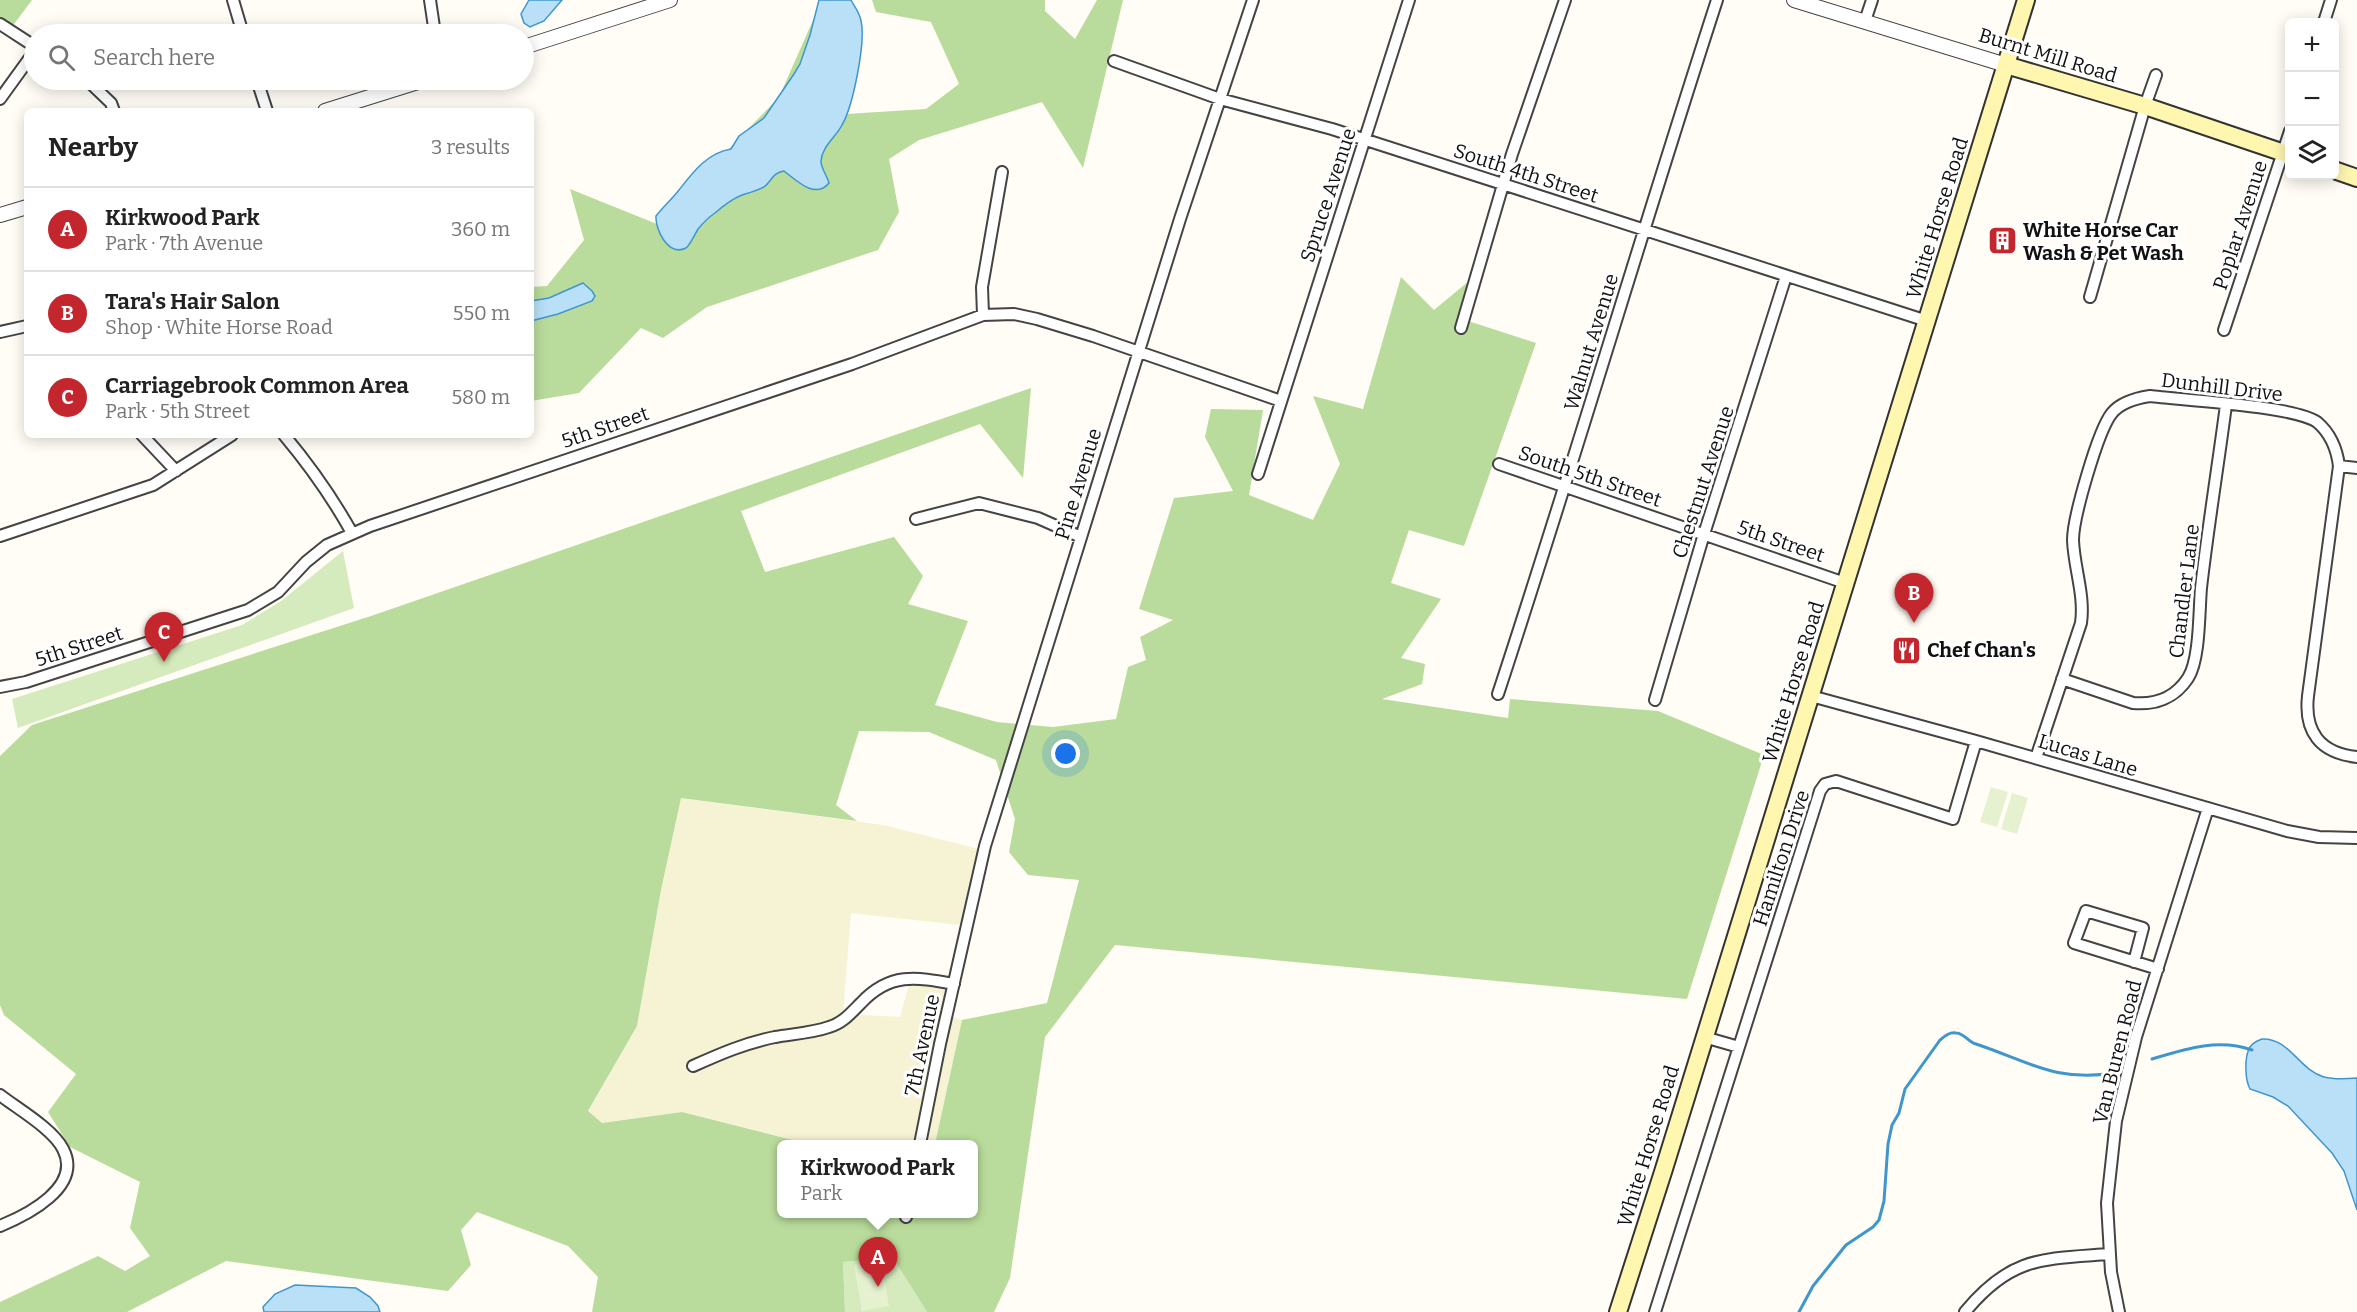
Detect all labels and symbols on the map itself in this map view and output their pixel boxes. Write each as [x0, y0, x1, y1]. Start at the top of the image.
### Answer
street label: Burnt Mill Road [1976, 23, 2120, 88]
street label: Spruce Avenue [1295, 125, 1361, 265]
street label: White Horse Road [1901, 134, 1973, 302]
street label: South 4th Street [1451, 138, 1601, 208]
street label: Poplar Avenue [2208, 157, 2272, 293]
place label: White Horse Car Wash & Pet Wash [2023, 218, 2184, 265]
building icon: White Horse Car Wash & Pet Wash [1986, 225, 2018, 257]
street label: Walnut Avenue [1559, 271, 1623, 413]
street label: Dunhill Drive [2160, 368, 2284, 406]
street label: 5th Street [558, 401, 652, 453]
street label: Chestnut Avenue [1667, 403, 1739, 561]
street label: Pine Avenue [1050, 425, 1106, 543]
street label: South 5th Street [1515, 440, 1665, 512]
street label: 5th Street [1734, 515, 1828, 567]
street label: Chandler Lane [2164, 522, 2204, 660]
pin: B [1894, 574, 1934, 623]
street label: White Horse Road [1757, 598, 1829, 766]
pin: C [144, 612, 184, 662]
street label: 5th Street [32, 621, 126, 671]
restaurant icon: Chef Chan's [1890, 634, 1922, 666]
place label: Chef Chan's [1927, 638, 2036, 662]
street label: Lucas Lane [2035, 728, 2141, 782]
your location [1051, 739, 1080, 768]
street label: Hamilton Drive [1748, 787, 1814, 929]
street label: Van Buren Road [2087, 977, 2147, 1127]
street label: 7th Avenue [899, 992, 945, 1098]
street label: White Horse Road [1612, 1062, 1684, 1230]
pin: A [858, 1238, 898, 1287]

